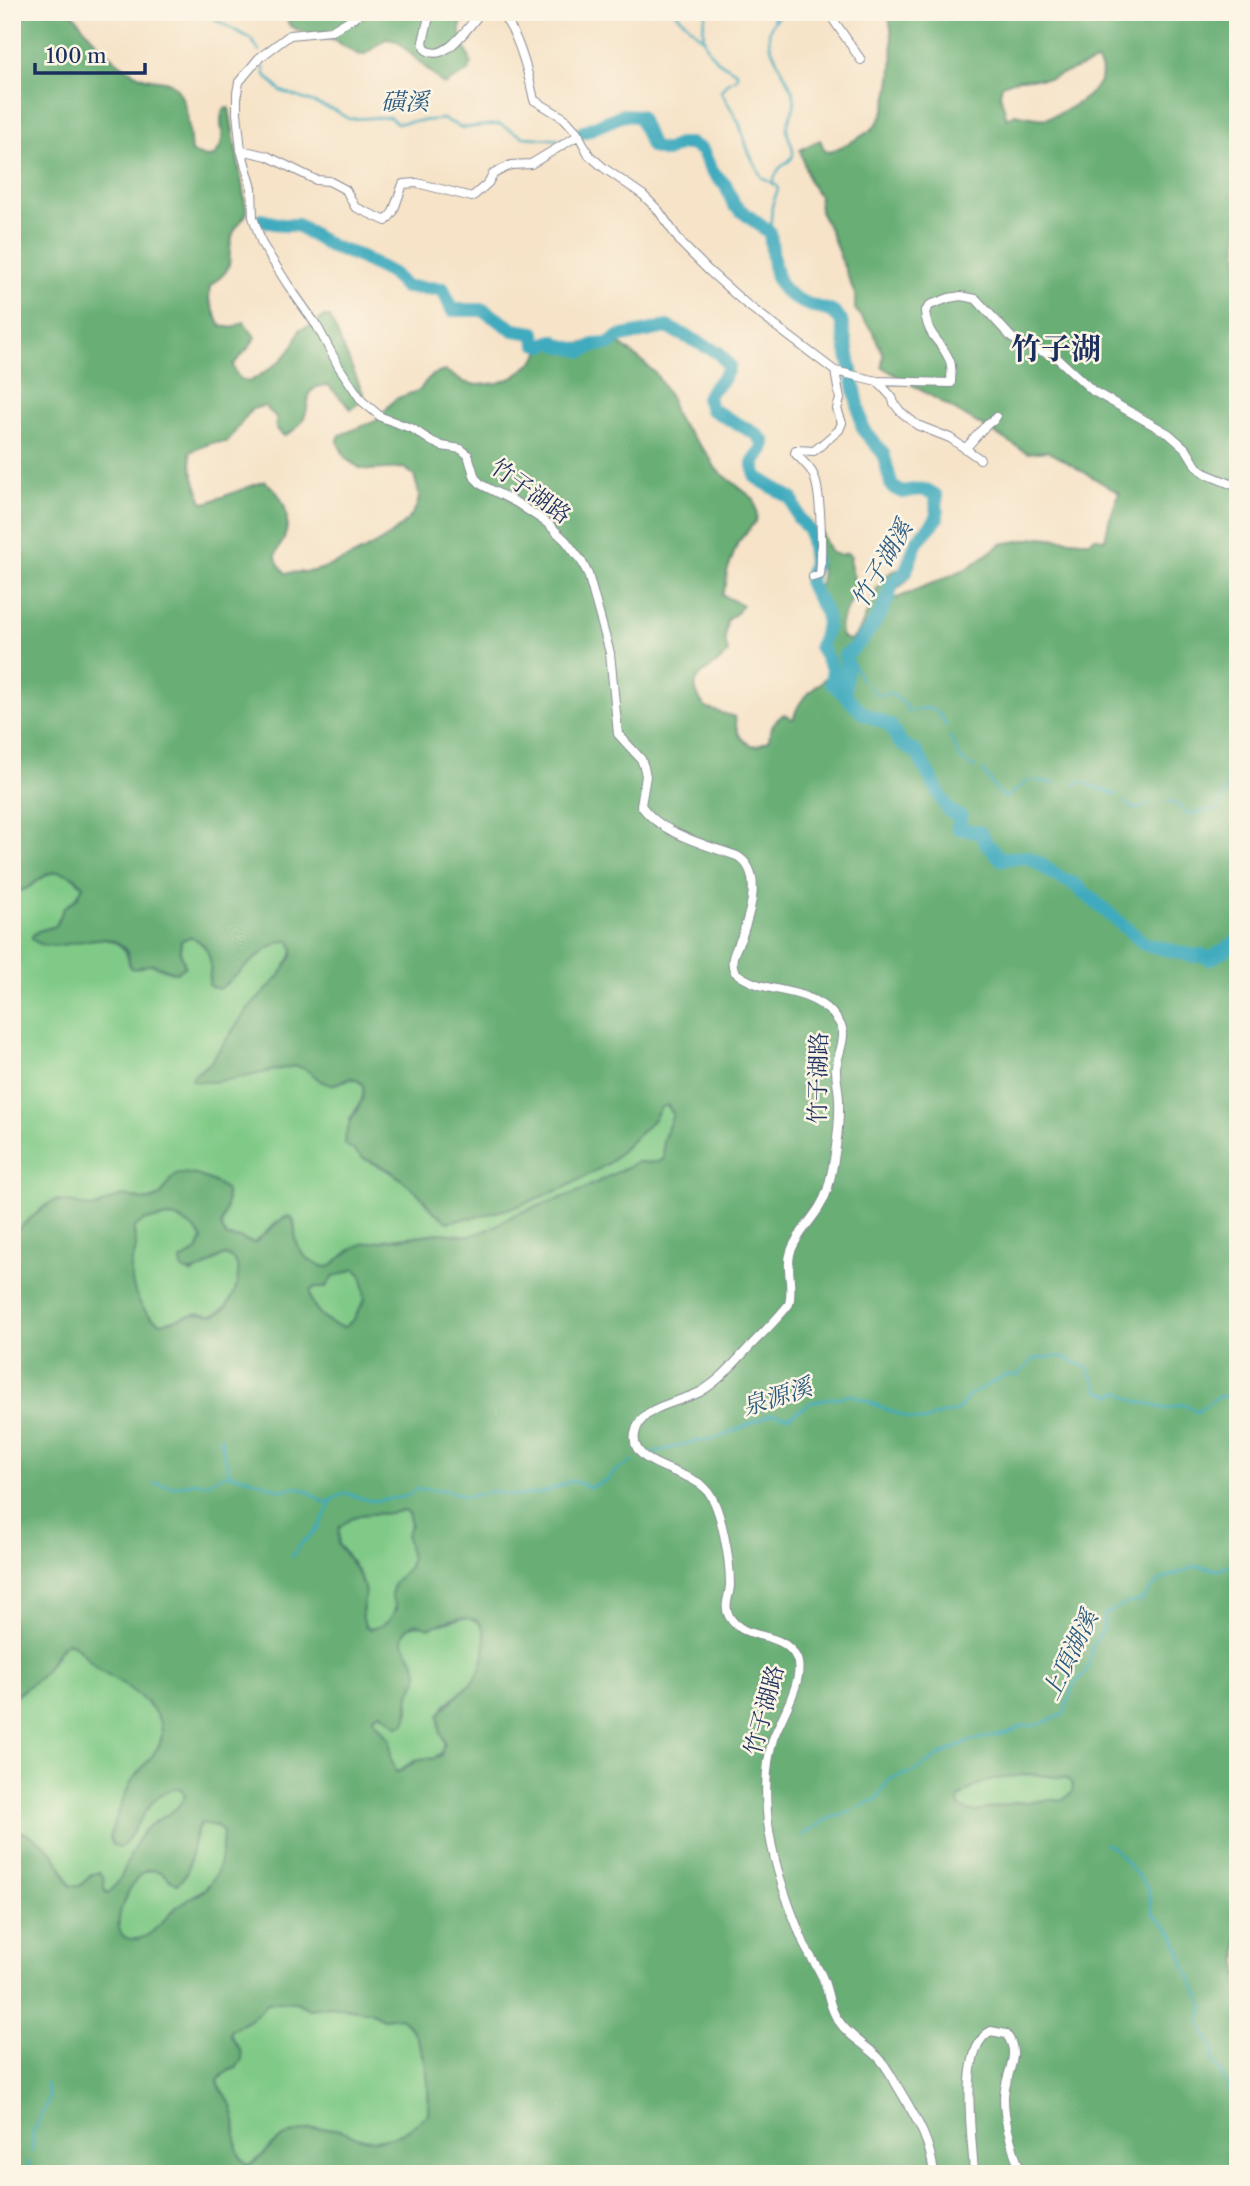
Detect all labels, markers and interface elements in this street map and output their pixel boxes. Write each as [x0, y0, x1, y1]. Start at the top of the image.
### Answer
scale bar [35, 32, 145, 76]
text: 100 m [46, 43, 107, 68]
water label: 磺溪 [381, 87, 432, 116]
district label: 竹子湖 [1011, 330, 1101, 367]
street label: 竹子湖路 [486, 453, 576, 529]
water label: 竹子湖溪 [845, 512, 920, 613]
street label: 竹子湖路 [803, 1032, 833, 1124]
water label: 泉源溪 [738, 1371, 818, 1421]
water label: 上頂湖溪 [1035, 1603, 1105, 1704]
street label: 竹子湖路 [739, 1662, 789, 1758]

